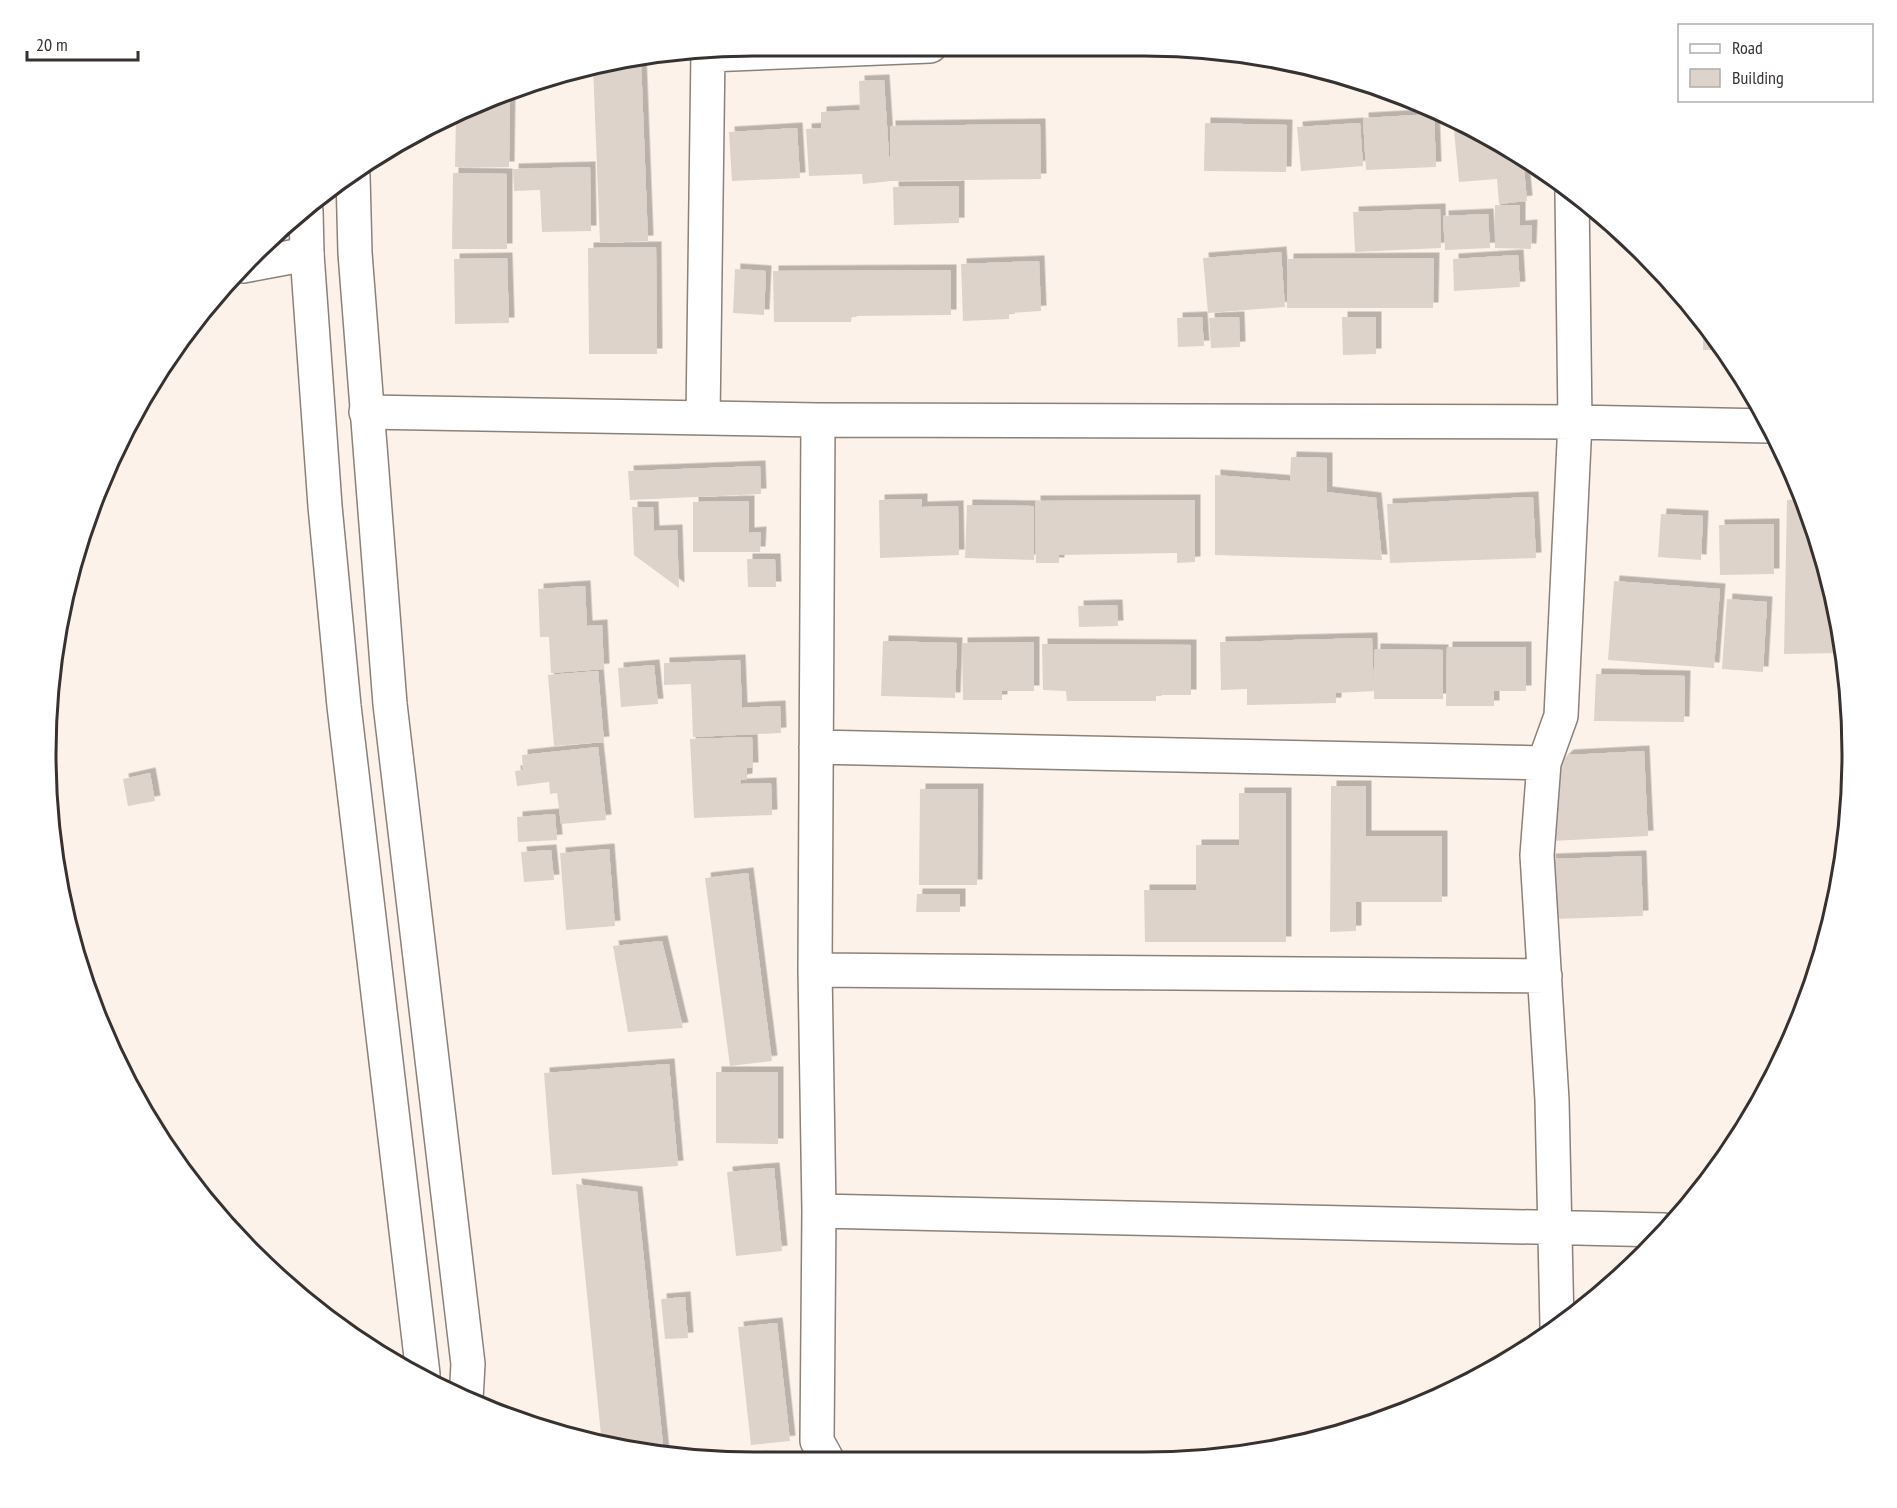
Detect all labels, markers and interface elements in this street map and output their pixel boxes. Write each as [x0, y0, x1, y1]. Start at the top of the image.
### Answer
scale bar [27, 24, 138, 62]
legend [1678, 24, 1873, 102]
text: 20 m [36, 33, 68, 56]
text: Road [1732, 36, 1763, 59]
text: Building [1732, 66, 1784, 89]

